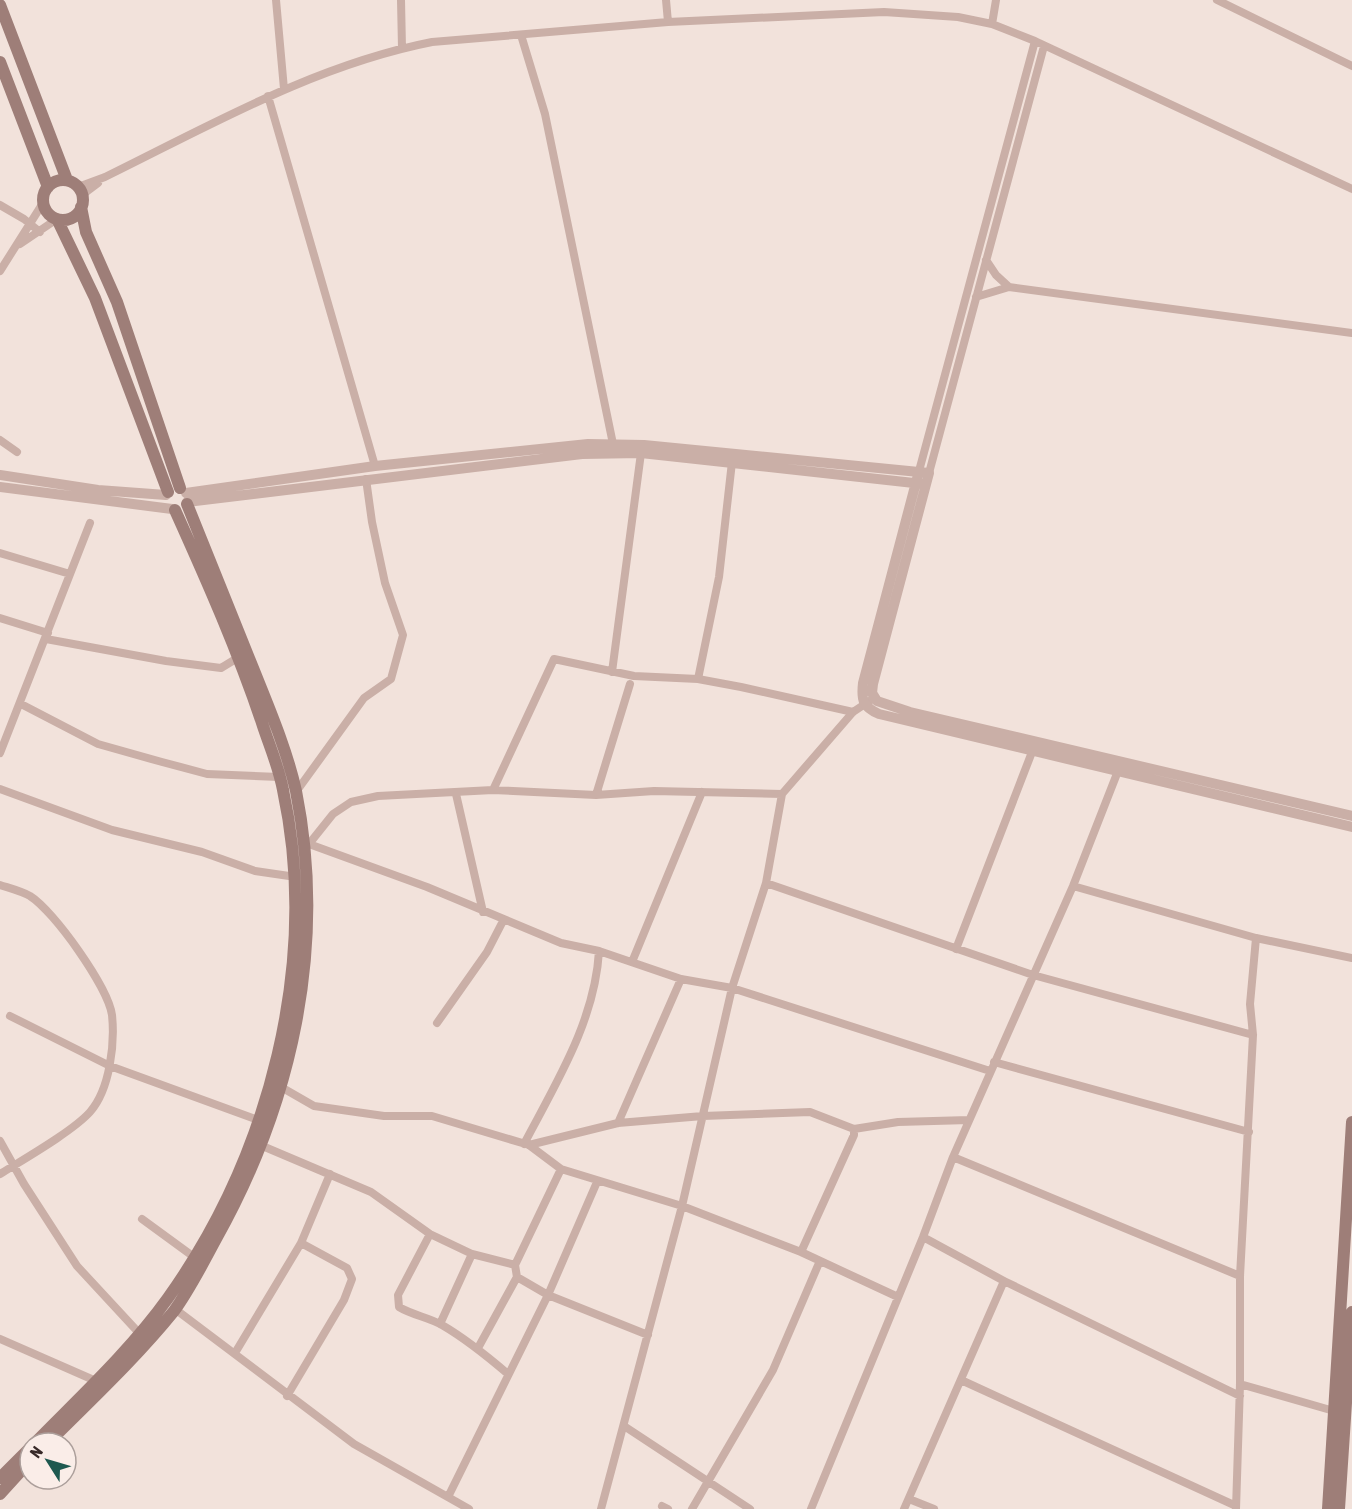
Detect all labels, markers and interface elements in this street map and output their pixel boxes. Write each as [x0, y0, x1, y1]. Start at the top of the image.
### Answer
north arrow [18, 1431, 78, 1491]
text: N [26, 1443, 46, 1461]

